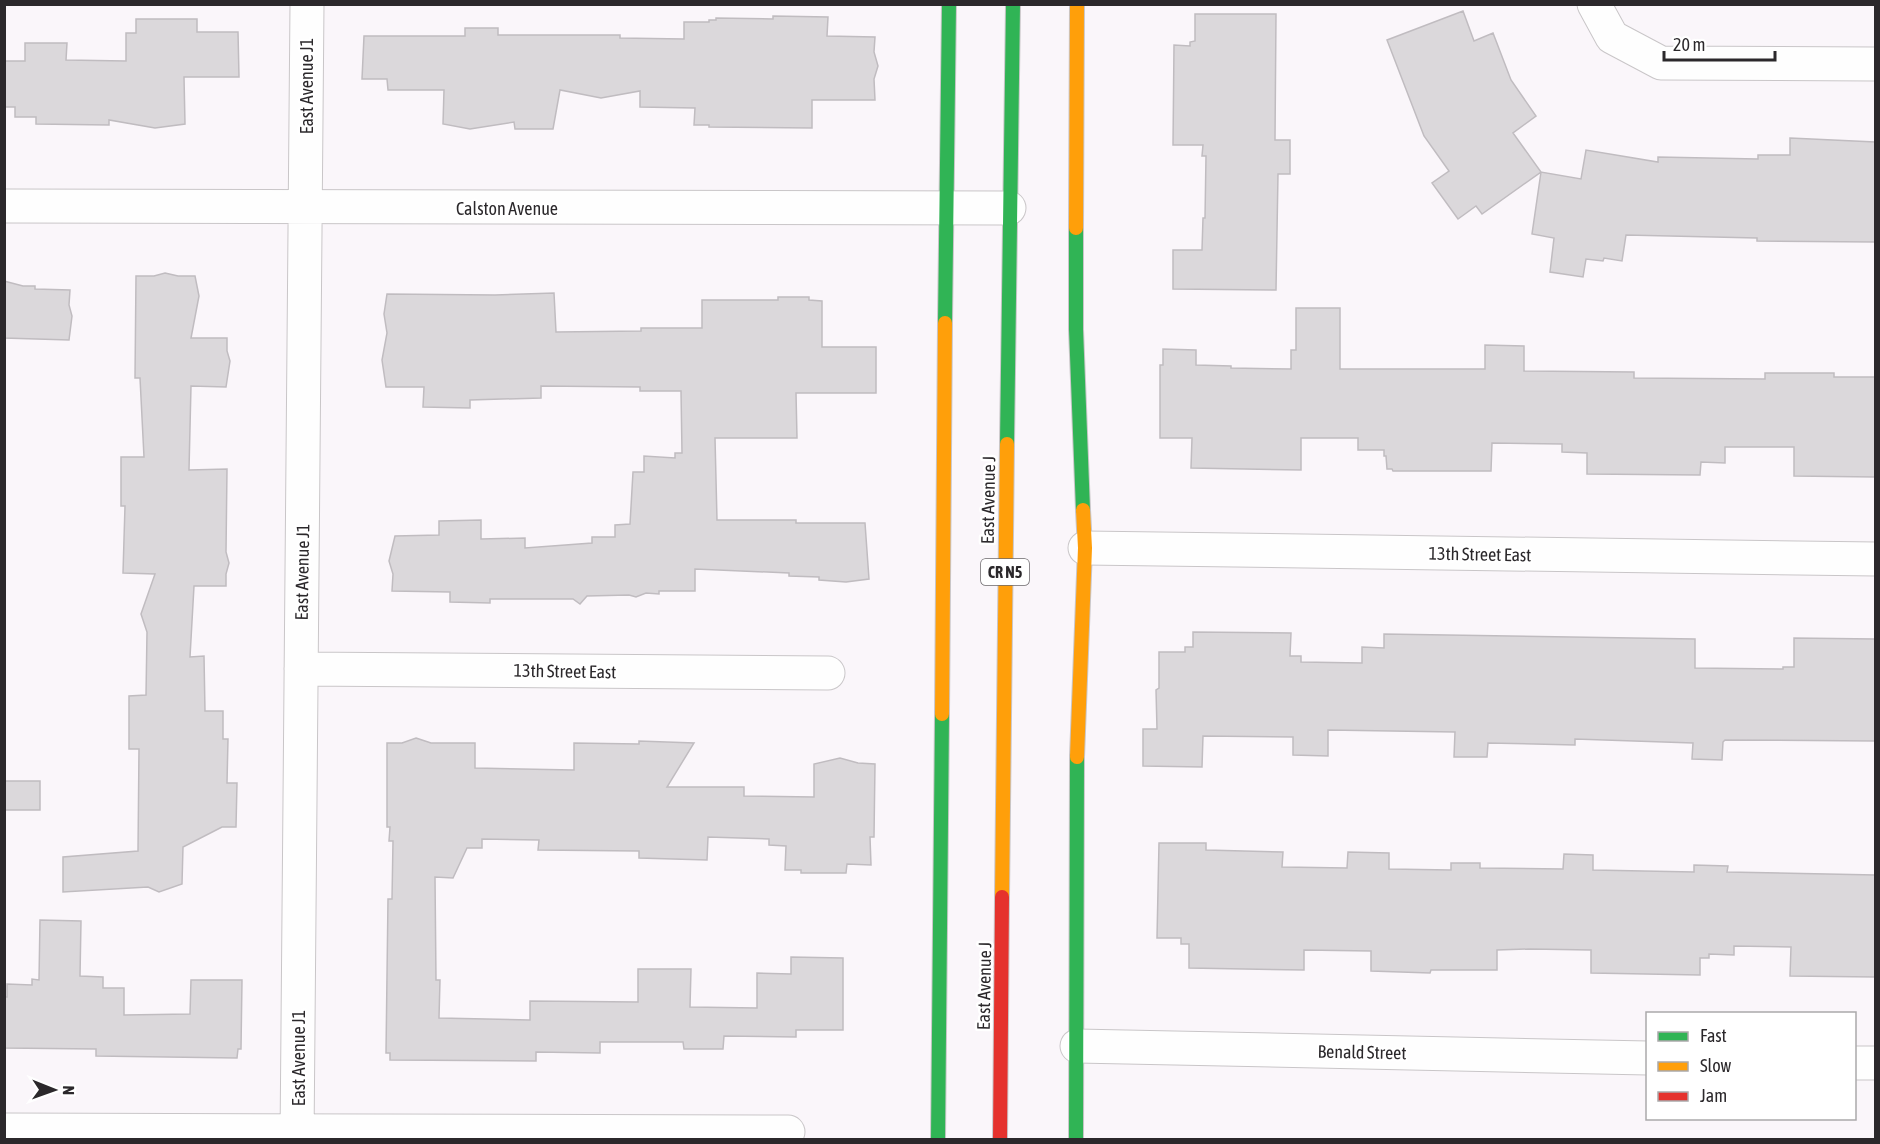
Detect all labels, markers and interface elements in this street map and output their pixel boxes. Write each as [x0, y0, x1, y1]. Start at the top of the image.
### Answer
scale bar [1664, 24, 1775, 62]
text: 20 m [1673, 34, 1705, 55]
street label: East Avenue J1 [296, 38, 317, 134]
street label: Calston Avenue [456, 198, 558, 219]
street label: East Avenue J [977, 456, 999, 544]
street label: East Avenue J1 [291, 524, 313, 620]
street label: 13th Street East [1428, 543, 1532, 565]
road number: CR N5 [981, 559, 1029, 585]
street label: 13th Street East [513, 660, 617, 682]
street label: East Avenue J [973, 942, 995, 1030]
street label: East Avenue J1 [288, 1010, 309, 1106]
legend [1646, 1012, 1856, 1120]
text: Fast [1700, 1025, 1727, 1046]
street label: Benald Street [1317, 1041, 1407, 1063]
text: Slow [1700, 1055, 1731, 1076]
north arrow [24, 1060, 84, 1120]
text: N [60, 1085, 78, 1095]
text: Jam [1700, 1085, 1727, 1106]

